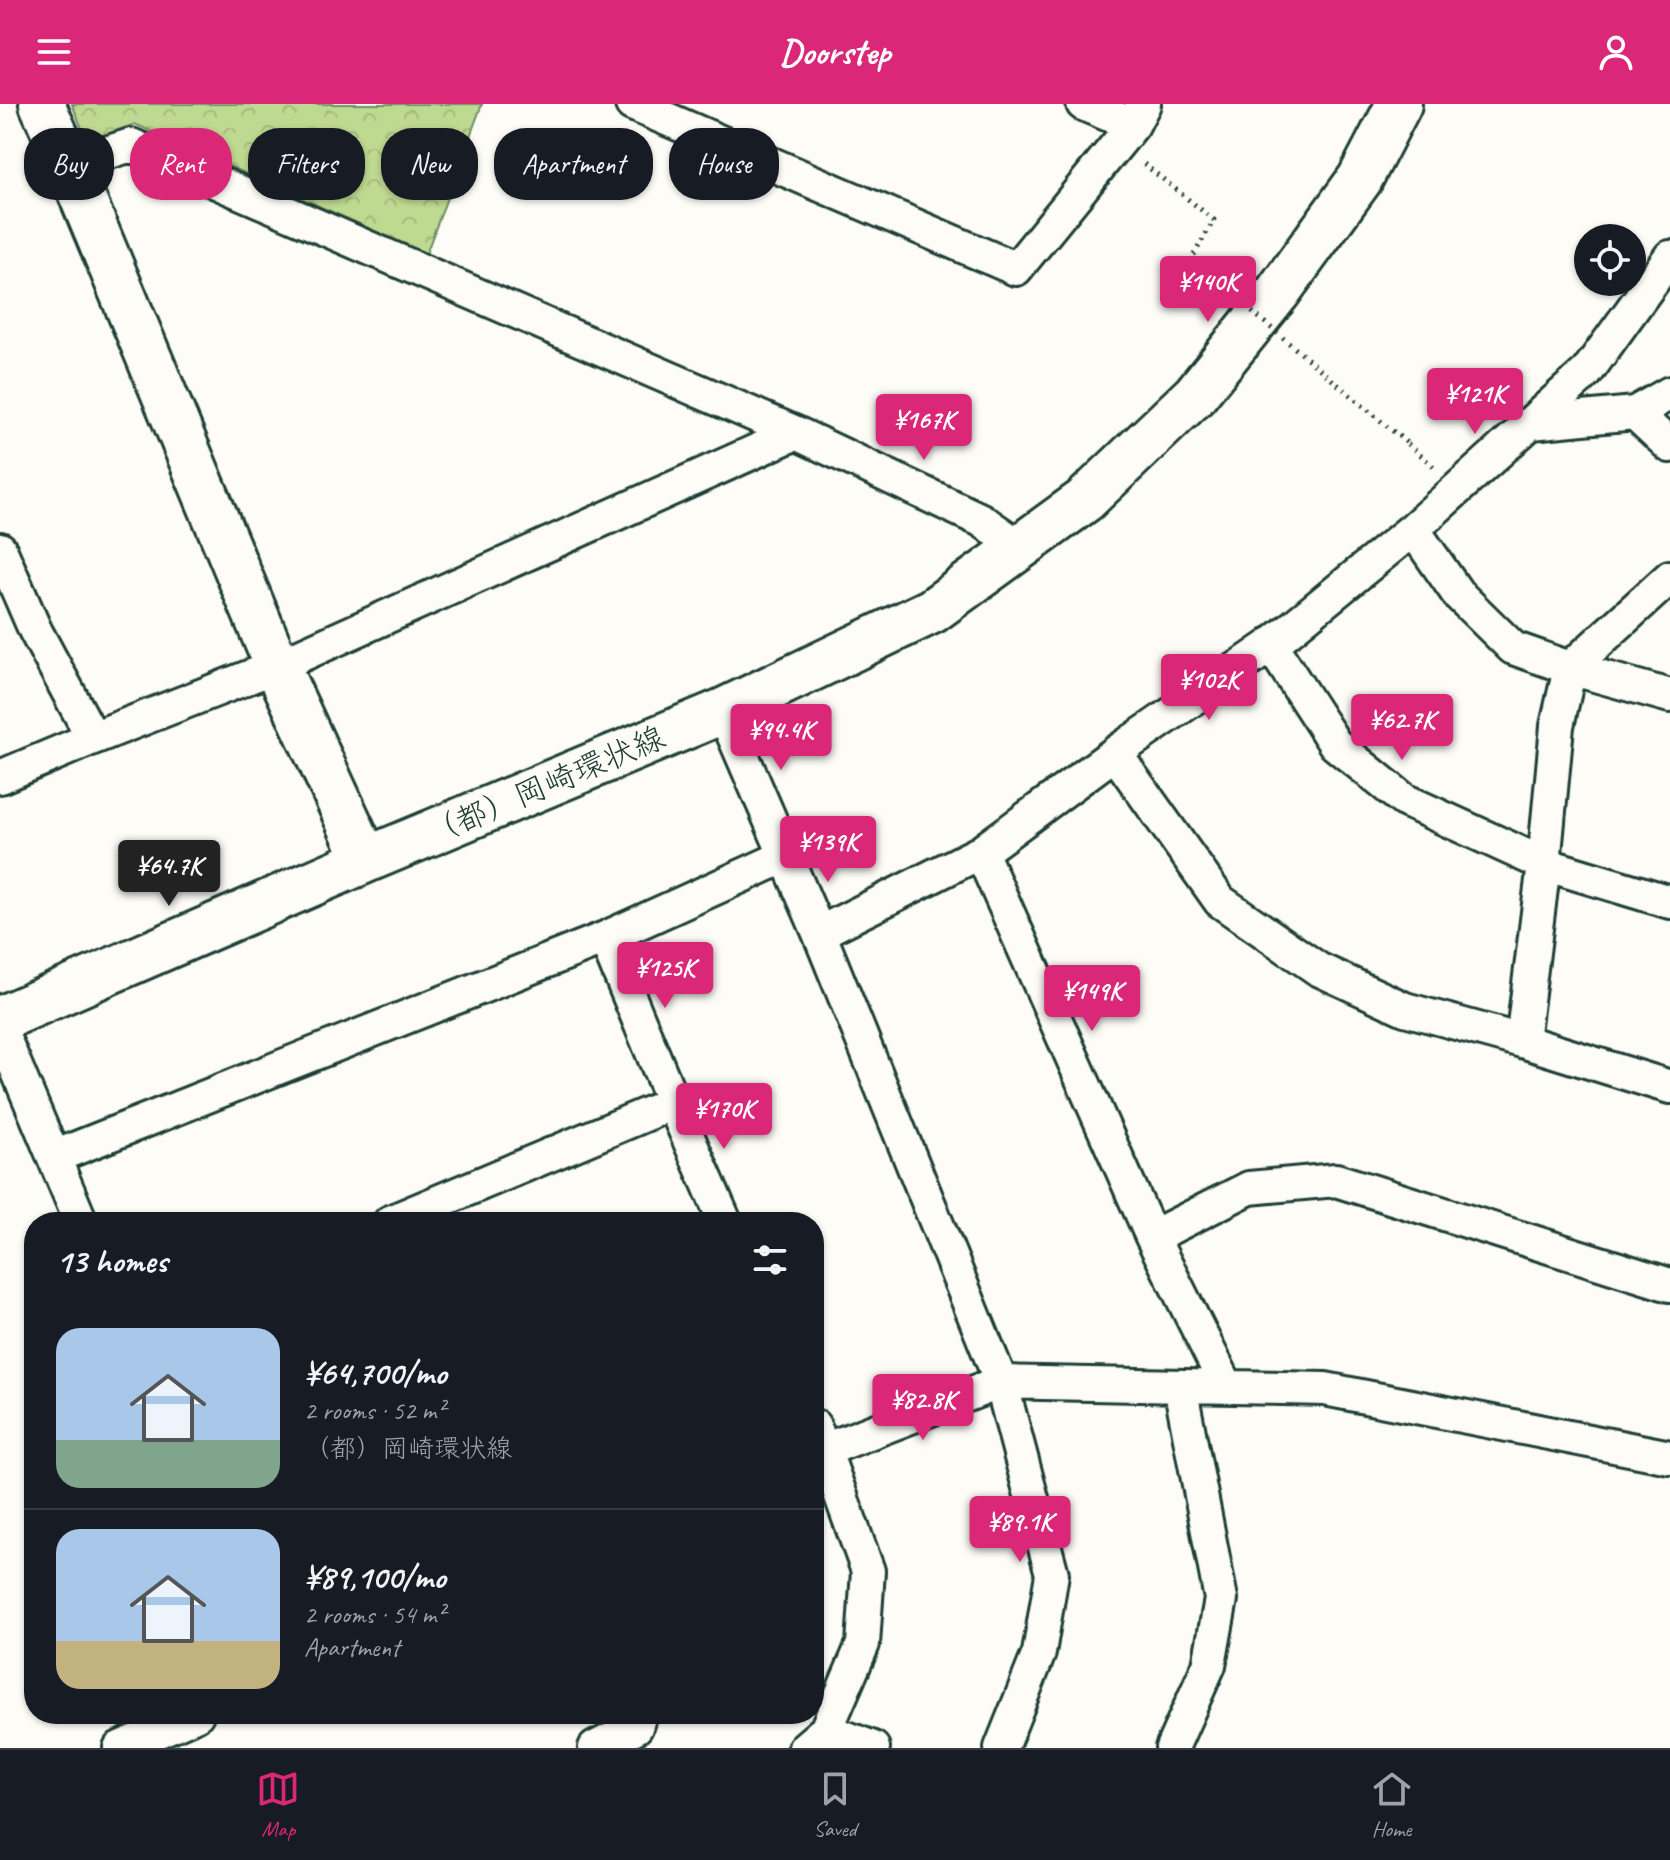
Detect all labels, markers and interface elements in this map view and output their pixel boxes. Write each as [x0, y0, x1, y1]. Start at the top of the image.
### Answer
text: Doorstep [780, 29, 890, 75]
icon: menu [32, 30, 76, 74]
icon: person [1594, 30, 1638, 74]
chip: Buy [24, 128, 114, 200]
chip: Rent [130, 128, 232, 200]
chip: Filters [248, 128, 365, 200]
chip: New [381, 128, 478, 200]
chip: Apartment [494, 128, 653, 200]
chip: House [669, 128, 779, 200]
map controls [1574, 224, 1646, 296]
button: locate [1574, 224, 1646, 296]
pin: ¥140K [1152, 256, 1264, 324]
text: ¥140K [1178, 265, 1238, 298]
pin: ¥121K [1419, 368, 1531, 436]
text: ¥121K [1445, 377, 1505, 410]
pin: ¥167K [868, 394, 980, 462]
text: ¥167K [894, 403, 954, 436]
pin: ¥102K [1153, 654, 1265, 722]
text: ¥102K [1179, 663, 1239, 696]
pin: ¥62.7K [1337, 694, 1467, 762]
text: ¥62.7K [1369, 703, 1435, 736]
pin: ¥94.4K [716, 704, 846, 772]
text: ¥94.4K [749, 713, 813, 746]
street label: （都）岡崎環状線 [419, 717, 671, 854]
pin: ¥139K [772, 816, 884, 884]
text: ¥139K [798, 825, 858, 858]
pin: ¥64.7K [104, 840, 234, 908]
text: ¥64.7K [136, 849, 202, 882]
pin: ¥125K [609, 942, 721, 1010]
text: ¥125K [635, 951, 695, 984]
pin: ¥149K [1036, 965, 1148, 1033]
text: ¥149K [1062, 974, 1122, 1007]
pin: ¥170K [668, 1083, 780, 1151]
text: ¥170K [694, 1092, 754, 1125]
icon: filters [748, 1238, 792, 1282]
text: 13 homes [56, 1239, 167, 1282]
text: ¥64,700/mo [304, 1351, 447, 1394]
icon: home [120, 1360, 216, 1456]
pin: ¥82.8K [858, 1374, 988, 1442]
text: ¥82.8K [890, 1383, 956, 1416]
text: 2 rooms · 52 m² [304, 1394, 445, 1427]
text: （都）岡崎環状線 [304, 1432, 512, 1465]
pin: ¥89.1K [955, 1496, 1085, 1564]
text: ¥89.1K [988, 1505, 1052, 1538]
text: ¥89,100/mo [304, 1555, 446, 1598]
icon: home [120, 1561, 216, 1657]
text: 2 rooms · 54 m² [304, 1598, 445, 1631]
text: Apartment [304, 1631, 400, 1664]
tab: Map [256, 1767, 300, 1843]
tab: Saved [813, 1767, 857, 1843]
tab: Home [1370, 1767, 1414, 1843]

